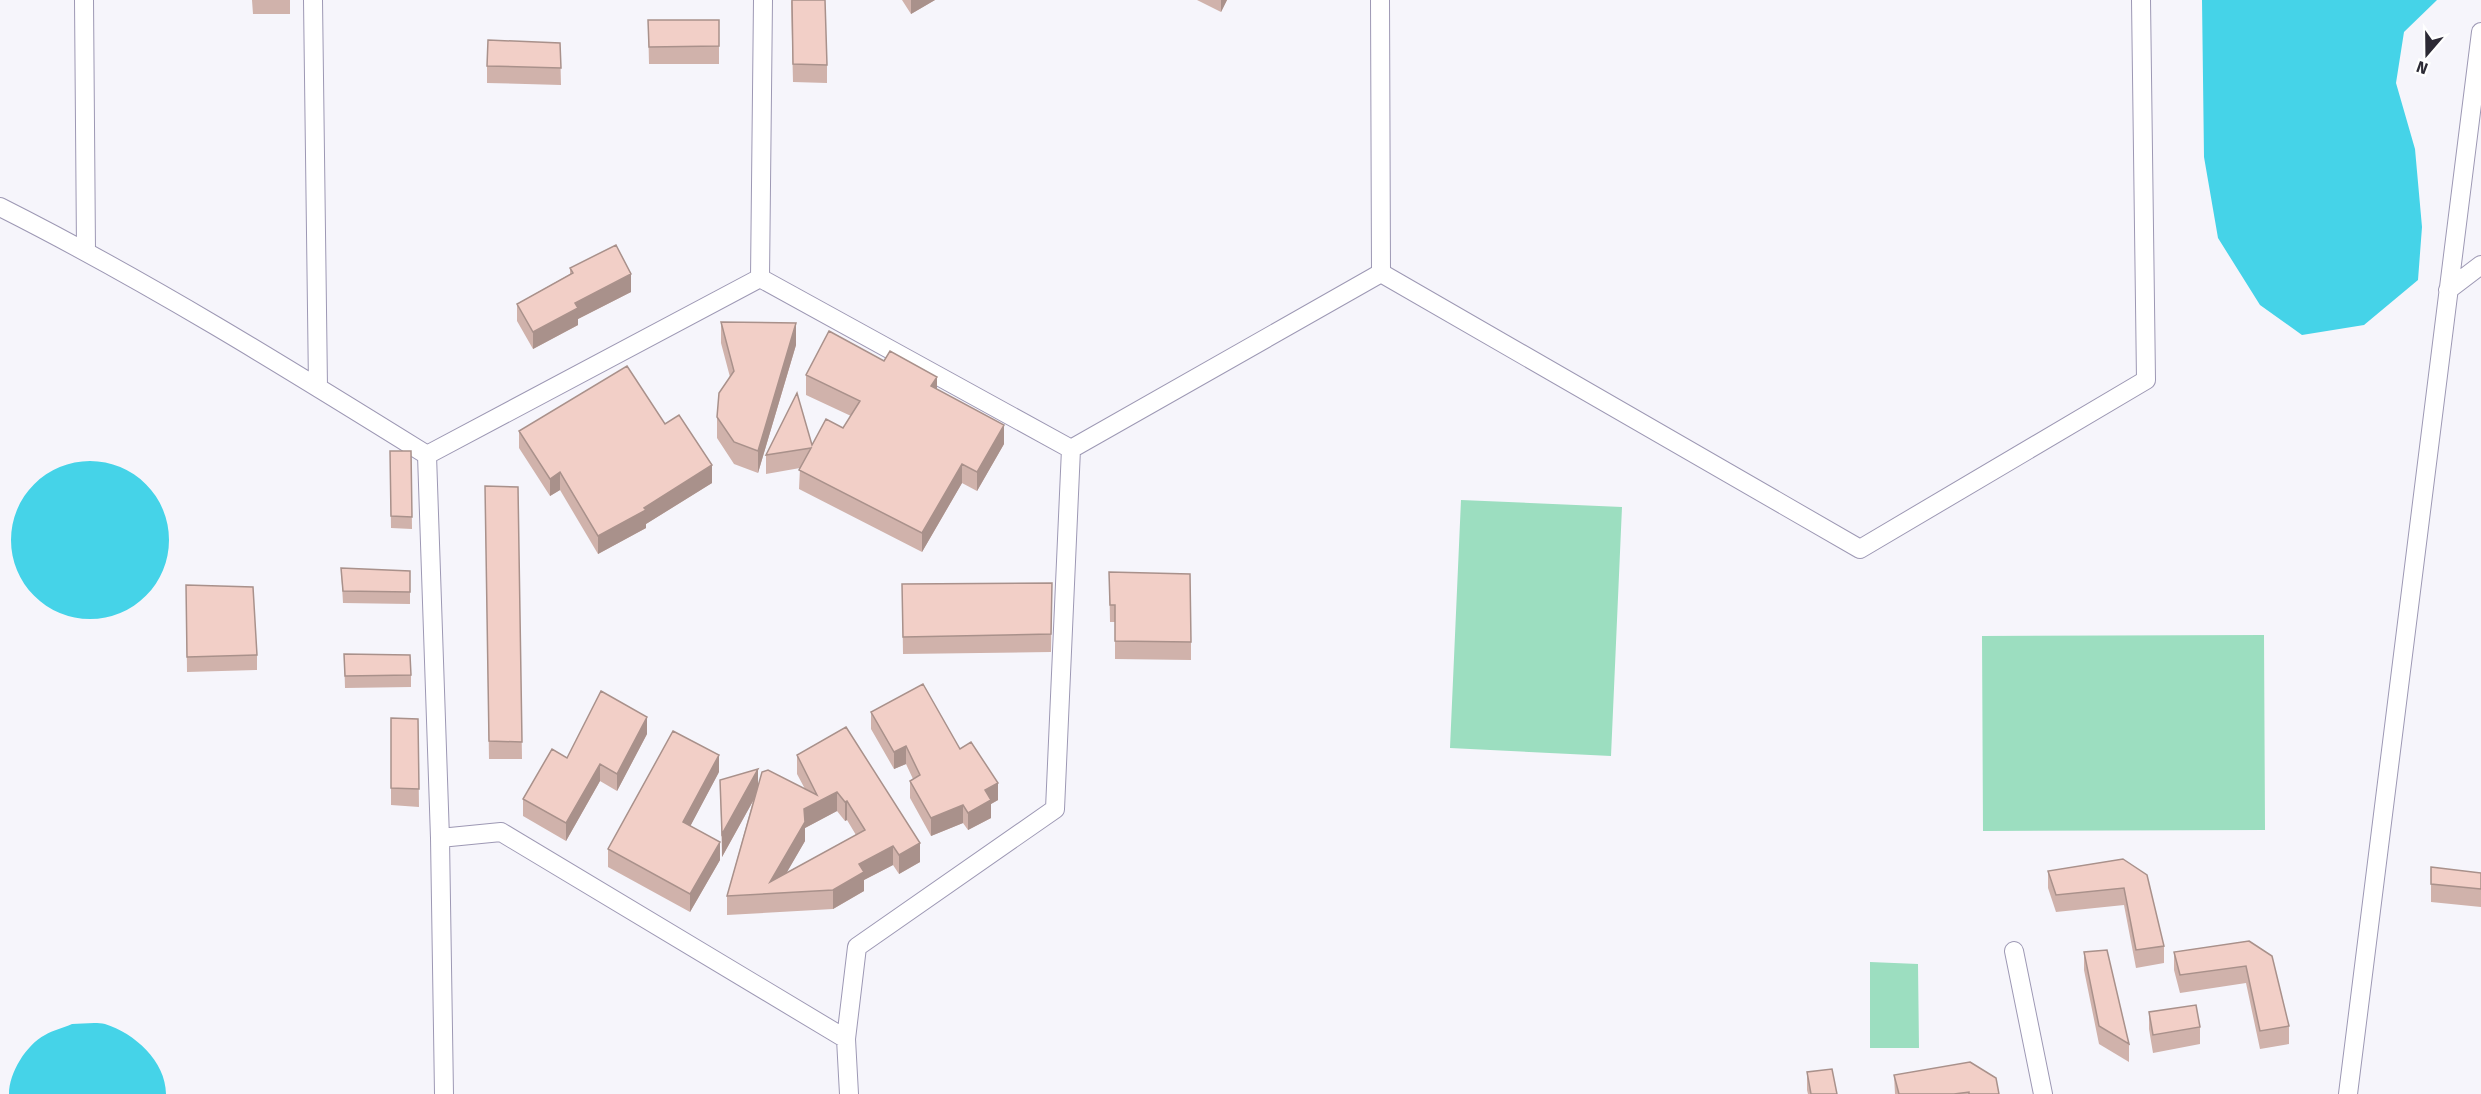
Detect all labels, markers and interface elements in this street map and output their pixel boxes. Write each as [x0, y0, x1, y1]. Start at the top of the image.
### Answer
north arrow [2397, 24, 2457, 84]
text: N [2414, 57, 2430, 78]

